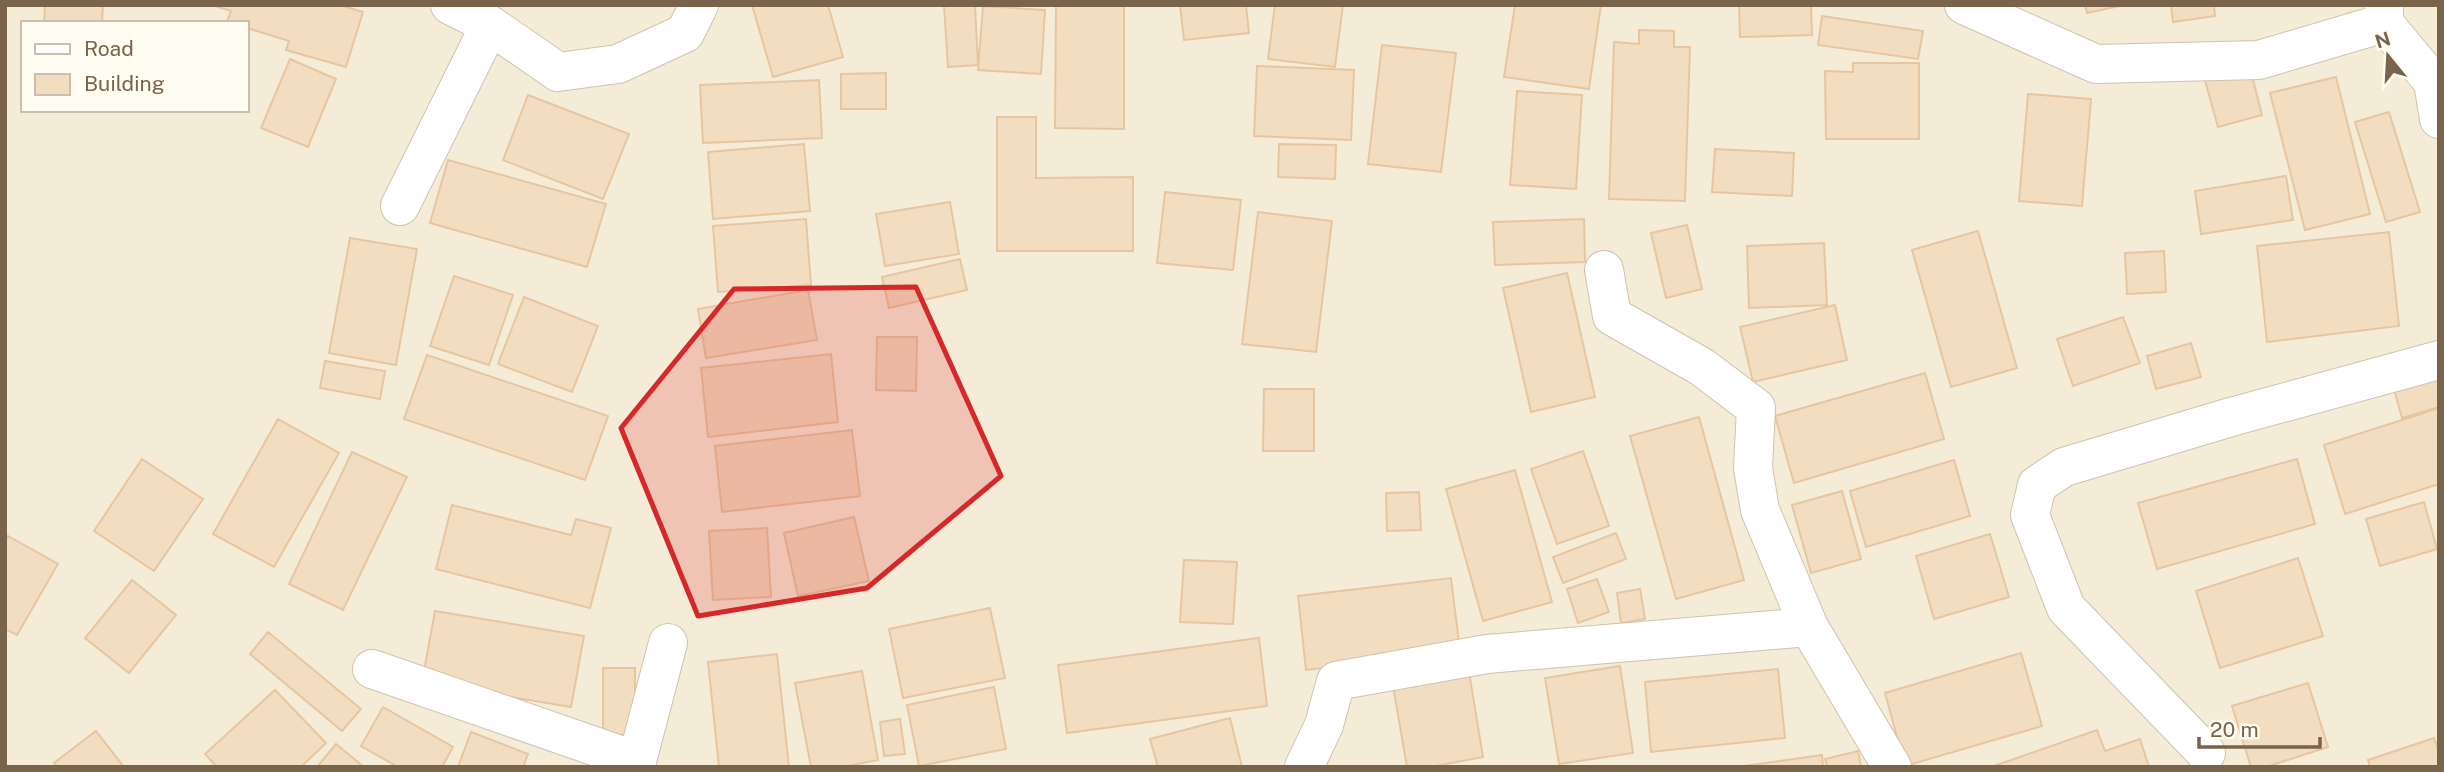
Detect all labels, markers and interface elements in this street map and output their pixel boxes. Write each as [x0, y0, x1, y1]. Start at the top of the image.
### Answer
legend [21, 21, 248, 112]
north arrow [2353, 21, 2423, 91]
text: N [2372, 27, 2393, 53]
text: Road [84, 36, 134, 61]
text: Building [84, 71, 165, 96]
scale bar [2199, 706, 2320, 750]
text: 20 m [2210, 717, 2259, 742]

